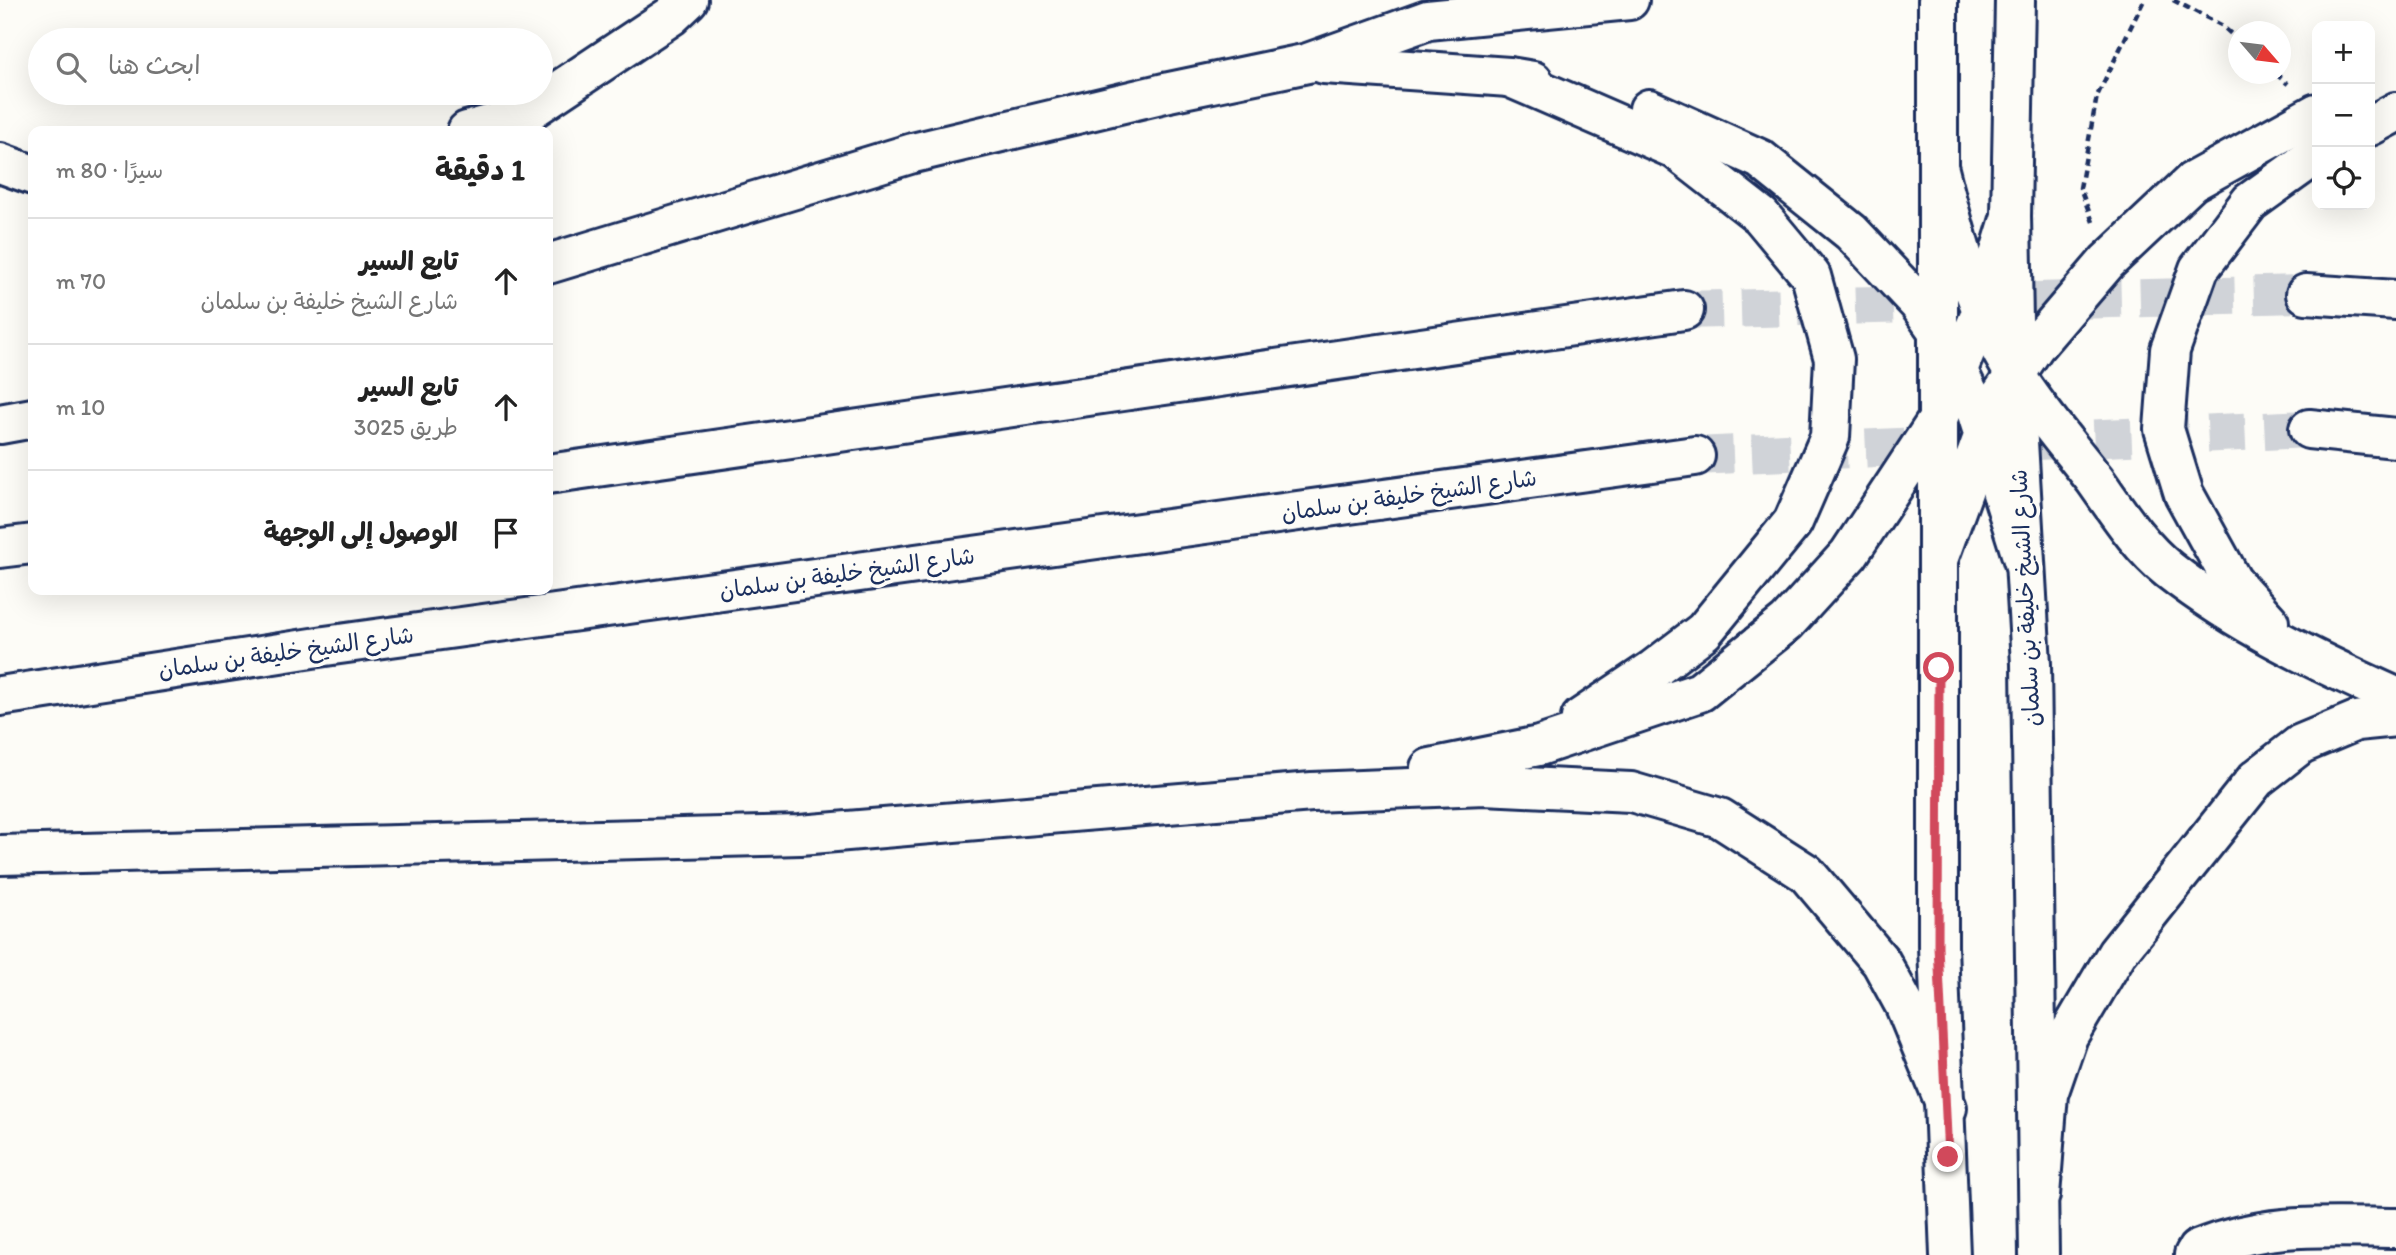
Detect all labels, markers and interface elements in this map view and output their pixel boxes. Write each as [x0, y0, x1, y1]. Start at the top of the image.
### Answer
north arrow [2228, 21, 2291, 84]
map controls [2312, 21, 2375, 210]
button: + [2312, 21, 2375, 84]
search box [28, 28, 553, 105]
icon: search [52, 48, 90, 86]
text: ابحث هنا [108, 49, 201, 81]
button: − [2312, 84, 2375, 147]
button: locate [2312, 147, 2375, 210]
text: 1 دقيقة [435, 151, 525, 188]
text: سيرًا · 80 m [56, 156, 163, 184]
text: تابع السير [360, 245, 458, 277]
icon: ahead [487, 262, 525, 300]
text: 70 m [56, 267, 106, 295]
text: شارع الشيخ خليفة بن سلمان [200, 287, 458, 315]
text: تابع السير [360, 371, 458, 403]
icon: ahead [487, 388, 525, 426]
text: 10 m [56, 393, 105, 421]
text: طريق 3025 [354, 413, 458, 441]
street label: شارع الشيخ خليفة بن سلمان [1280, 463, 1539, 529]
street label: شارع الشيخ خليفة بن سلمان [2004, 469, 2048, 727]
icon: arrive [487, 514, 525, 552]
text: الوصول إلى الوجهة [264, 516, 458, 548]
street label: شارع الشيخ خليفة بن سلمان [718, 541, 977, 607]
street label: شارع الشيخ خليفة بن سلمان [157, 620, 416, 686]
route start [1923, 652, 1954, 683]
route end [1932, 1141, 1963, 1172]

